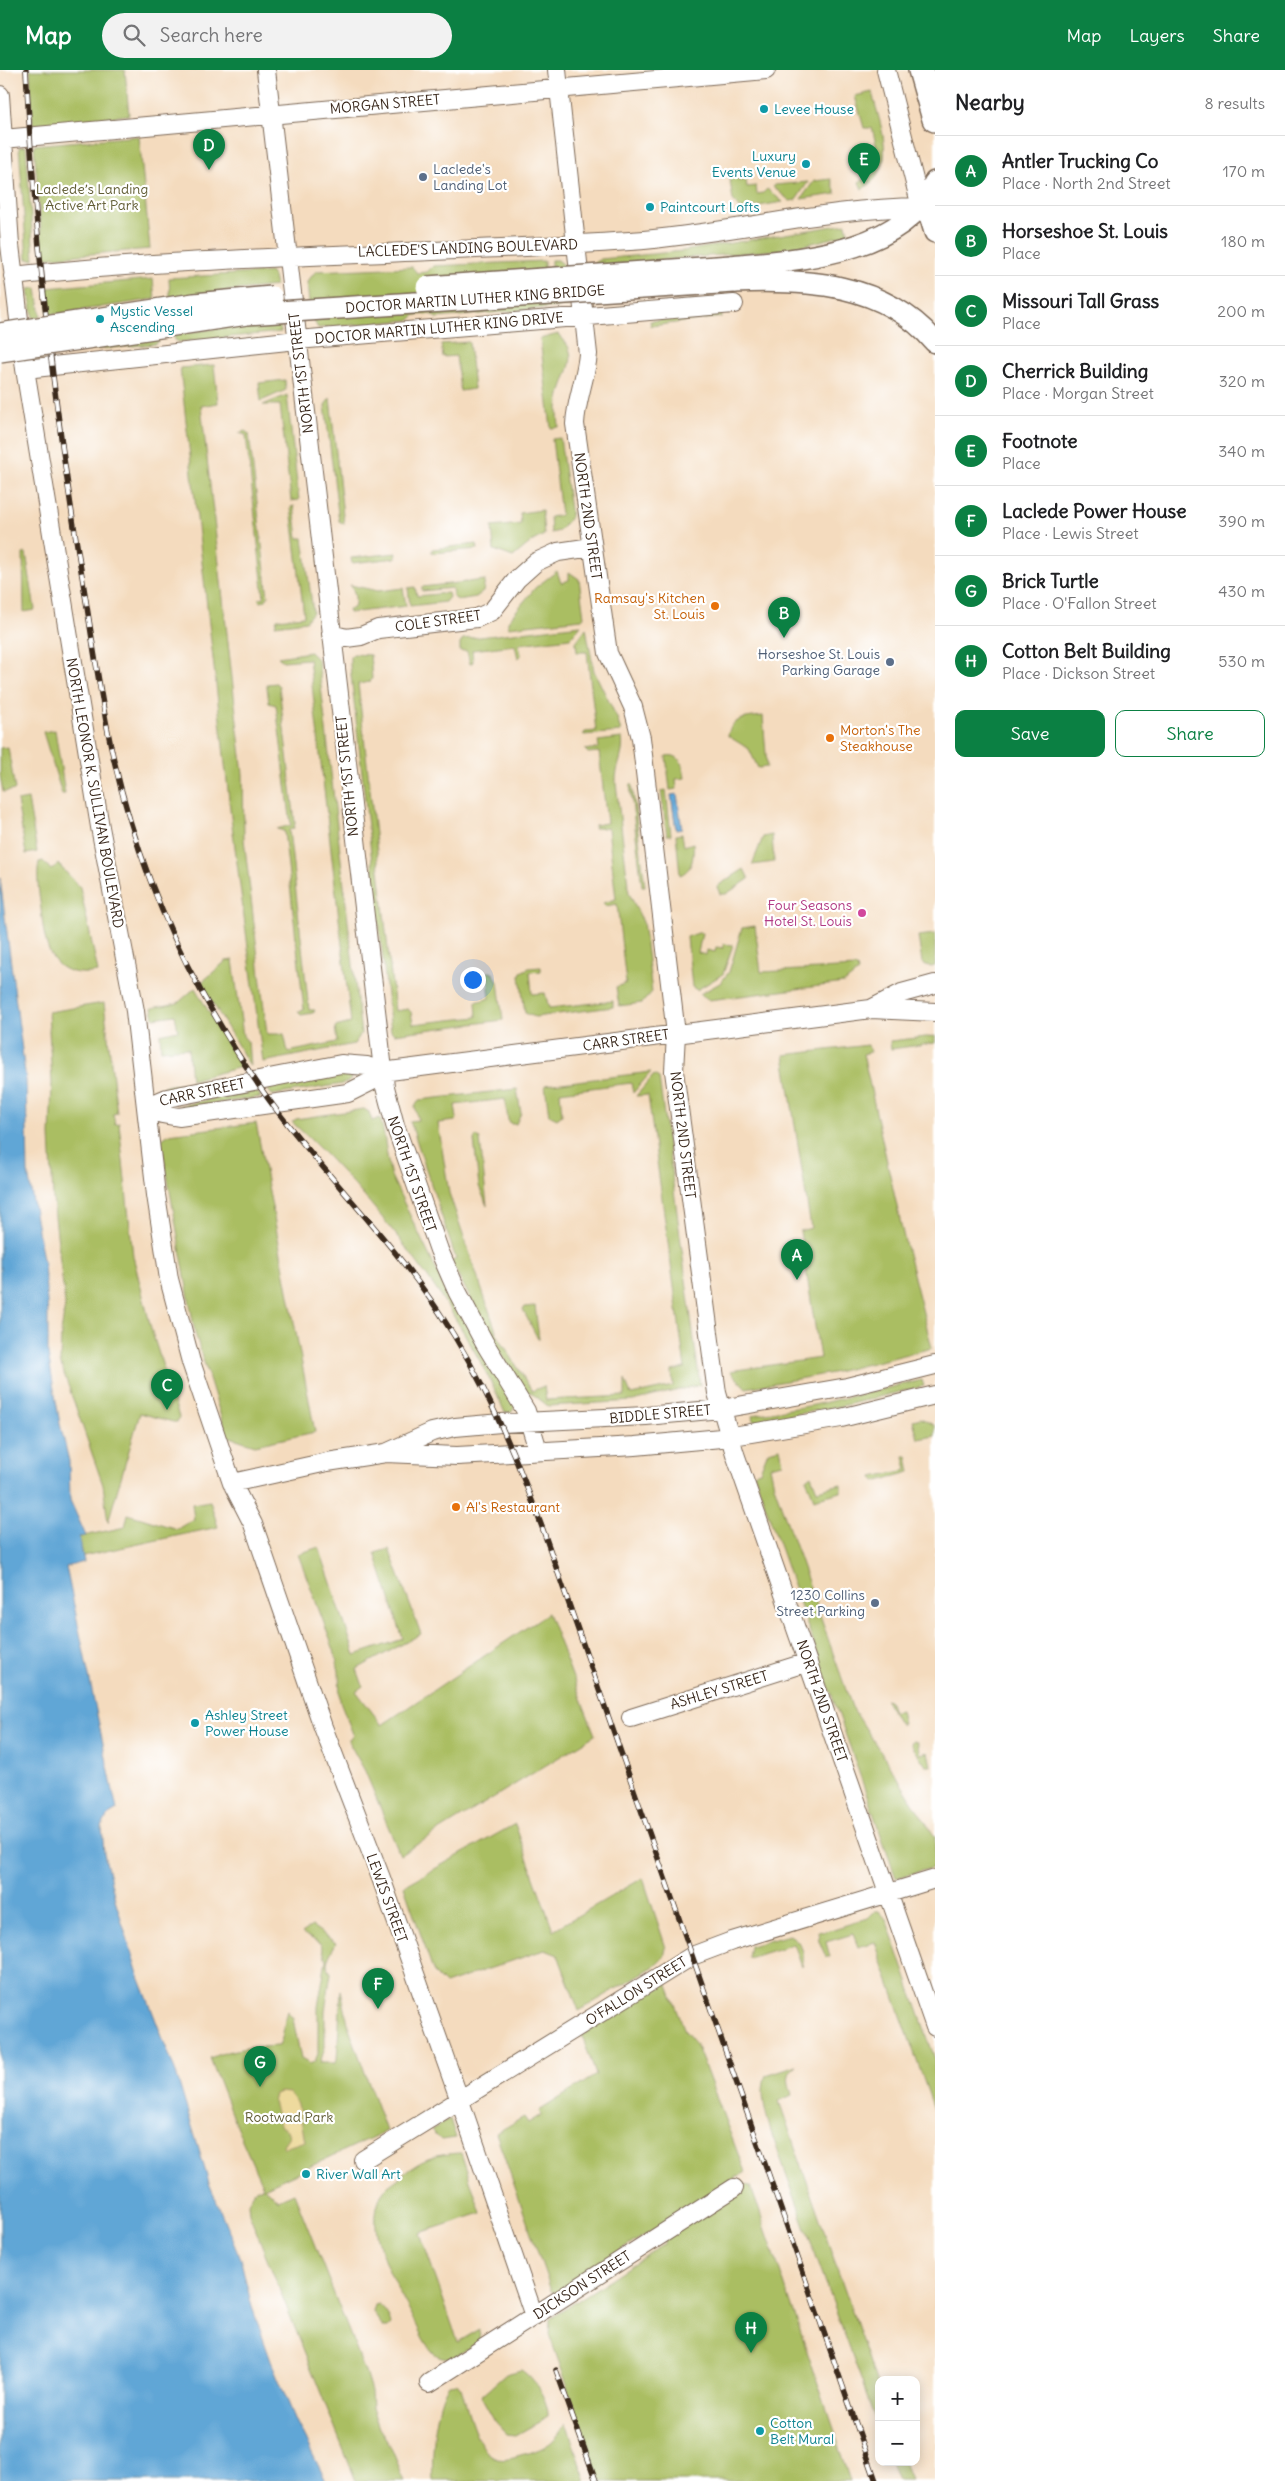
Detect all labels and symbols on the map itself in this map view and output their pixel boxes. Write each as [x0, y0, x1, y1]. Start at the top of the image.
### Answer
street label: MORGAN STREET [329, 90, 441, 118]
place label: Levee House [774, 100, 854, 118]
marker: Levee House [758, 103, 770, 115]
pin: D [193, 129, 225, 170]
pin: E [848, 143, 880, 184]
place label: Luxury Events Venue [712, 147, 796, 181]
marker: Luxury Events Venue [800, 158, 812, 170]
place label: Laclede's Landing Lot [433, 160, 507, 194]
marker: Laclede's Landing Lot [417, 171, 429, 183]
park label: Laclede’s Landing Active Art Park [36, 180, 148, 214]
place label: Paintcourt Lofts [660, 198, 760, 216]
marker: Paintcourt Lofts [644, 201, 656, 213]
street label: LACLEDE'S LANDING BOULEVARD [358, 235, 578, 261]
street label: DOCTOR MARTIN LUTHER KING BRIDGE [345, 281, 605, 317]
place label: Mystic Vessel Ascending [110, 302, 193, 336]
street label: DOCTOR MARTIN LUTHER KING DRIVE [314, 308, 564, 348]
street label: NORTH 1ST STREET [285, 312, 317, 434]
marker: Mystic Vessel Ascending [94, 313, 106, 325]
street label: NORTH 2ND STREET [570, 451, 606, 581]
place label: Ramsay's Kitchen St. Louis [594, 589, 705, 623]
pin: B [768, 597, 800, 638]
marker: Ramsay's Kitchen St. Louis [709, 600, 721, 612]
street label: COLE STREET [394, 606, 482, 636]
place label: Horseshoe St. Louis Parking Garage [758, 645, 880, 679]
street label: NORTH LEONOR K. SULLIVAN BOULEVARD [62, 656, 128, 930]
marker: Horseshoe St. Louis Parking Garage [884, 656, 896, 668]
street label: NORTH 1ST STREET [332, 715, 362, 837]
place label: Morton's The Steakhouse [840, 721, 921, 755]
marker: Morton's The Steakhouse [824, 732, 836, 744]
place label: Four Seasons Hotel St. Louis [764, 896, 852, 930]
marker: Four Seasons Hotel St. Louis [856, 907, 868, 919]
your location [460, 967, 486, 993]
street label: CARR STREET [582, 1025, 670, 1055]
street label: NORTH 2ND STREET [666, 1070, 700, 1200]
street label: CARR STREET [158, 1074, 246, 1110]
street label: NORTH 1ST STREET [384, 1114, 440, 1234]
pin: A [781, 1239, 813, 1280]
pin: C [151, 1369, 183, 1410]
street label: BIDDLE STREET [608, 1401, 712, 1427]
place label: Al's Restaurant [466, 1498, 560, 1516]
marker: Al's Restaurant [450, 1501, 462, 1513]
place label: 1230 Collins Street Parking [776, 1586, 865, 1620]
marker: 1230 Collins Street Parking [869, 1597, 881, 1609]
street label: NORTH 2ND STREET [793, 1637, 851, 1765]
street label: ASHLEY STREET [668, 1667, 770, 1713]
place label: Ashley Street Power House [205, 1706, 289, 1740]
marker: Ashley Street Power House [189, 1717, 201, 1729]
street label: LEWIS STREET [363, 1851, 411, 1945]
street label: O'FALLON STREET [582, 1953, 690, 2029]
pin: F [362, 1968, 394, 2009]
pin: G [244, 2046, 276, 2087]
park label: Rootwad Park [245, 2108, 333, 2126]
place label: River Wall Art [316, 2165, 401, 2183]
marker: River Wall Art [300, 2168, 312, 2180]
street label: DICKSON STREET [530, 2247, 634, 2323]
pin: H [735, 2312, 767, 2353]
place label: Cotton Belt Mural [770, 2414, 834, 2448]
marker: Cotton Belt Mural [754, 2425, 766, 2437]

